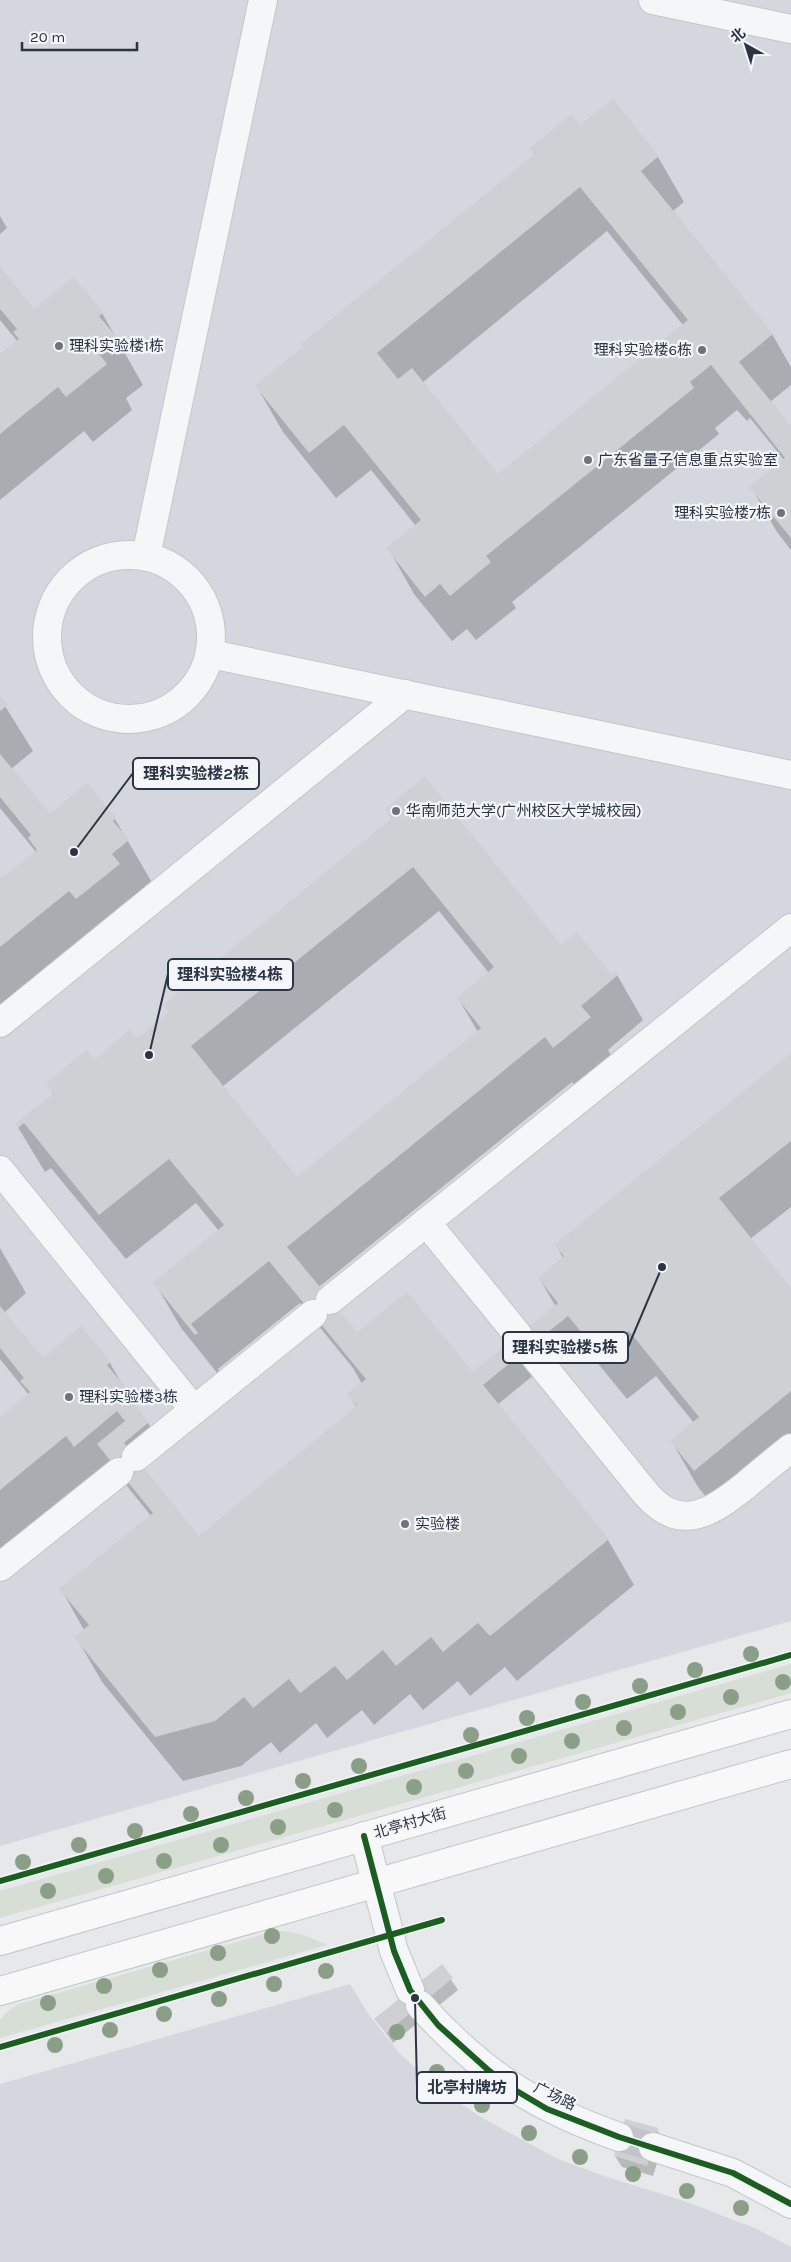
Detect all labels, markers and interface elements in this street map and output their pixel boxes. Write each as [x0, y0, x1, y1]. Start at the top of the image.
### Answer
scale bar [22, 20, 138, 52]
north arrow [721, 20, 771, 70]
text: 北 [727, 24, 749, 46]
text: 20 m [30, 28, 65, 46]
place label: 理科实验楼1栋 [69, 337, 164, 355]
marker: 理科实验楼1栋 [53, 340, 65, 352]
place label: 理科实验楼6栋 [593, 341, 692, 359]
marker: 理科实验楼6栋 [696, 344, 708, 356]
place label: 广东省量子信息重点实验室 [598, 451, 778, 469]
marker: 广东省量子信息重点实验室 [582, 454, 594, 466]
place label: 理科实验楼7栋 [674, 504, 771, 522]
marker: 理科实验楼7栋 [775, 507, 787, 519]
callout: 理科实验楼2栋 [133, 758, 259, 789]
text: 理科实验楼2栋 [143, 764, 249, 783]
place label: 华南师范大学(广州校区大学城校园) [406, 802, 642, 820]
marker: 华南师范大学(广州校区大学城校园) [390, 805, 402, 817]
callout: 理科实验楼4栋 [168, 959, 293, 990]
text: 理科实验楼4栋 [177, 965, 283, 984]
callout: 理科实验楼5栋 [503, 1332, 628, 1363]
text: 理科实验楼5栋 [512, 1338, 618, 1357]
place label: 理科实验楼3栋 [79, 1388, 178, 1406]
marker: 理科实验楼3栋 [63, 1391, 75, 1403]
place label: 实验楼 [415, 1515, 460, 1533]
marker: 实验楼 [399, 1518, 411, 1530]
street label: 北亭村大街 [371, 1804, 449, 1842]
callout: 北亭村牌坊 [417, 2072, 517, 2103]
text: 北亭村牌坊 [427, 2078, 507, 2097]
street label: 广场路 [531, 2078, 579, 2114]

